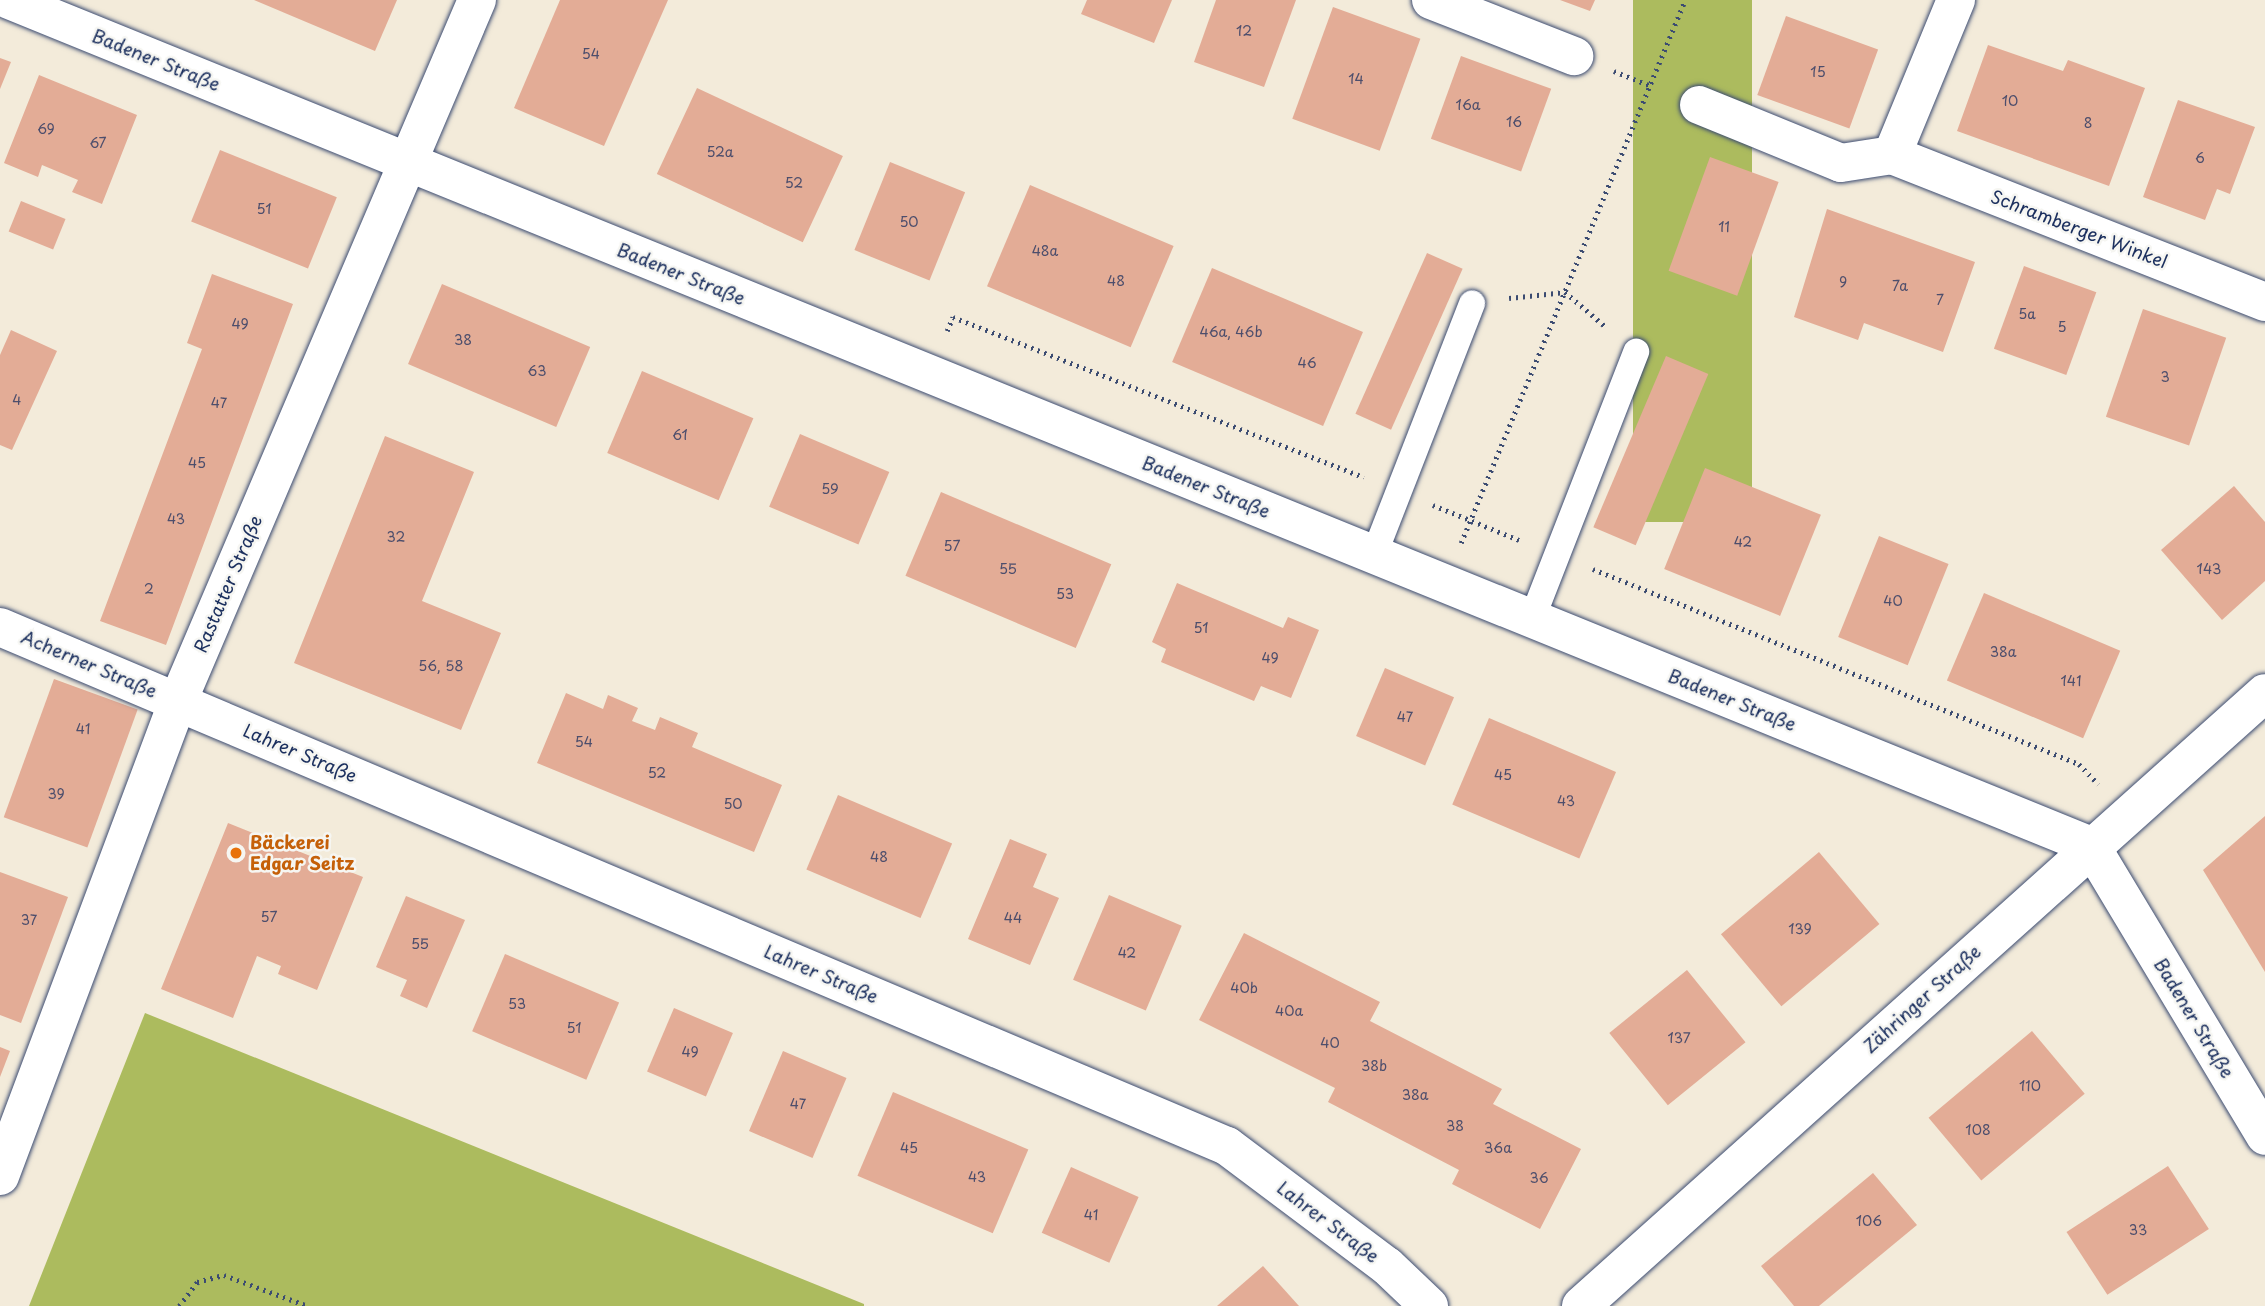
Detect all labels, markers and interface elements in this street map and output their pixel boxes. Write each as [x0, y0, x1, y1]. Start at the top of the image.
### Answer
house number: 12 [1236, 23, 1252, 39]
street label: Badener Straße [88, 24, 224, 96]
house number: 54 [582, 46, 600, 62]
house number: 15 [1810, 64, 1826, 80]
house number: 14 [1348, 71, 1364, 87]
house number: 10 [2002, 93, 2018, 109]
house number: 16a [1456, 97, 1480, 113]
house number: 16 [1506, 114, 1522, 130]
house number: 8 [2084, 115, 2092, 131]
house number: 69 [37, 121, 55, 137]
house number: 67 [89, 135, 107, 151]
house number: 52a [706, 144, 734, 160]
house number: 6 [2195, 150, 2205, 166]
house number: 52 [785, 175, 803, 191]
street label: Schramberger Winkel [1987, 185, 2171, 273]
house number: 51 [257, 201, 271, 217]
house number: 50 [899, 214, 919, 230]
house number: 11 [1718, 219, 1730, 235]
street label: Badener Straße [613, 238, 749, 310]
house number: 48a [1032, 243, 1058, 259]
house number: 48 [1107, 273, 1125, 289]
house number: 9 [1839, 274, 1847, 290]
house number: 7a [1892, 278, 1908, 294]
house number: 7 [1936, 292, 1944, 308]
house number: 5a [2018, 306, 2036, 322]
house number: 49 [231, 316, 249, 332]
house number: 5 [2057, 319, 2067, 335]
house number: 46a, 46b [1199, 324, 1263, 340]
house number: 38 [454, 332, 472, 348]
house number: 46 [1297, 355, 1317, 371]
house number: 63 [528, 363, 546, 379]
house number: 3 [2160, 369, 2170, 385]
house number: 4 [12, 392, 22, 408]
house number: 47 [211, 395, 227, 411]
house number: 61 [672, 427, 688, 443]
street label: Badener Straße [1138, 451, 1274, 523]
house number: 45 [188, 455, 206, 471]
house number: 59 [821, 481, 839, 497]
house number: 43 [167, 511, 185, 527]
street label: Rastatter Straße [189, 512, 267, 656]
house number: 32 [387, 529, 405, 545]
house number: 42 [1734, 534, 1752, 550]
house number: 57 [944, 538, 960, 554]
house number: 55 [999, 561, 1017, 577]
house number: 143 [2197, 561, 2221, 577]
house number: 2 [144, 581, 154, 597]
house number: 53 [1056, 586, 1074, 602]
house number: 40 [1883, 593, 1903, 609]
house number: 51 [1194, 620, 1208, 636]
street label: Acherner Straße [18, 626, 160, 702]
house number: 38a [1990, 644, 2016, 660]
house number: 49 [1261, 650, 1279, 666]
house number: 56, 58 [419, 658, 463, 674]
street label: Badener Straße [1664, 664, 1800, 736]
house number: 141 [2061, 673, 2081, 689]
house number: 47 [1397, 709, 1413, 725]
street label: Lahrer Straße [239, 719, 361, 787]
house number: 41 [76, 721, 90, 737]
house number: 54 [575, 734, 593, 750]
house number: 52 [648, 765, 666, 781]
house number: 45 [1494, 767, 1512, 783]
house number: 39 [47, 786, 65, 802]
house number: 43 [1557, 793, 1575, 809]
house number: 50 [723, 796, 743, 812]
place label: Bäckerei Edgar Seitz [250, 832, 355, 874]
marker: Bäckerei Edgar Seitz [228, 845, 244, 861]
house number: 48 [870, 849, 888, 865]
house number: 57 [261, 909, 277, 925]
house number: 44 [1004, 910, 1022, 926]
house number: 37 [21, 912, 37, 928]
house number: 139 [1788, 921, 1812, 937]
house number: 55 [411, 936, 429, 952]
street label: Lahrer Straße [760, 940, 882, 1008]
street label: Zähringer Straße [1859, 941, 1985, 1057]
house number: 42 [1118, 945, 1136, 961]
street label: Badener Straße [2149, 954, 2239, 1082]
house number: 40b [1230, 980, 1258, 996]
house number: 53 [508, 996, 526, 1012]
house number: 40a [1275, 1003, 1303, 1019]
house number: 51 [567, 1020, 581, 1036]
house number: 137 [1667, 1030, 1691, 1046]
house number: 40 [1320, 1035, 1340, 1051]
house number: 49 [681, 1044, 699, 1060]
house number: 38b [1361, 1058, 1387, 1074]
house number: 110 [2019, 1078, 2041, 1094]
house number: 38a [1402, 1087, 1428, 1103]
house number: 47 [790, 1096, 806, 1112]
house number: 38 [1446, 1118, 1464, 1134]
house number: 108 [1965, 1122, 1991, 1138]
house number: 45 [900, 1140, 918, 1156]
house number: 36a [1484, 1140, 1512, 1156]
house number: 43 [968, 1169, 986, 1185]
house number: 36 [1529, 1170, 1549, 1186]
street label: Lahrer Straße [1273, 1177, 1383, 1267]
house number: 41 [1084, 1207, 1098, 1223]
house number: 106 [1856, 1213, 1882, 1229]
house number: 33 [2129, 1222, 2147, 1238]

